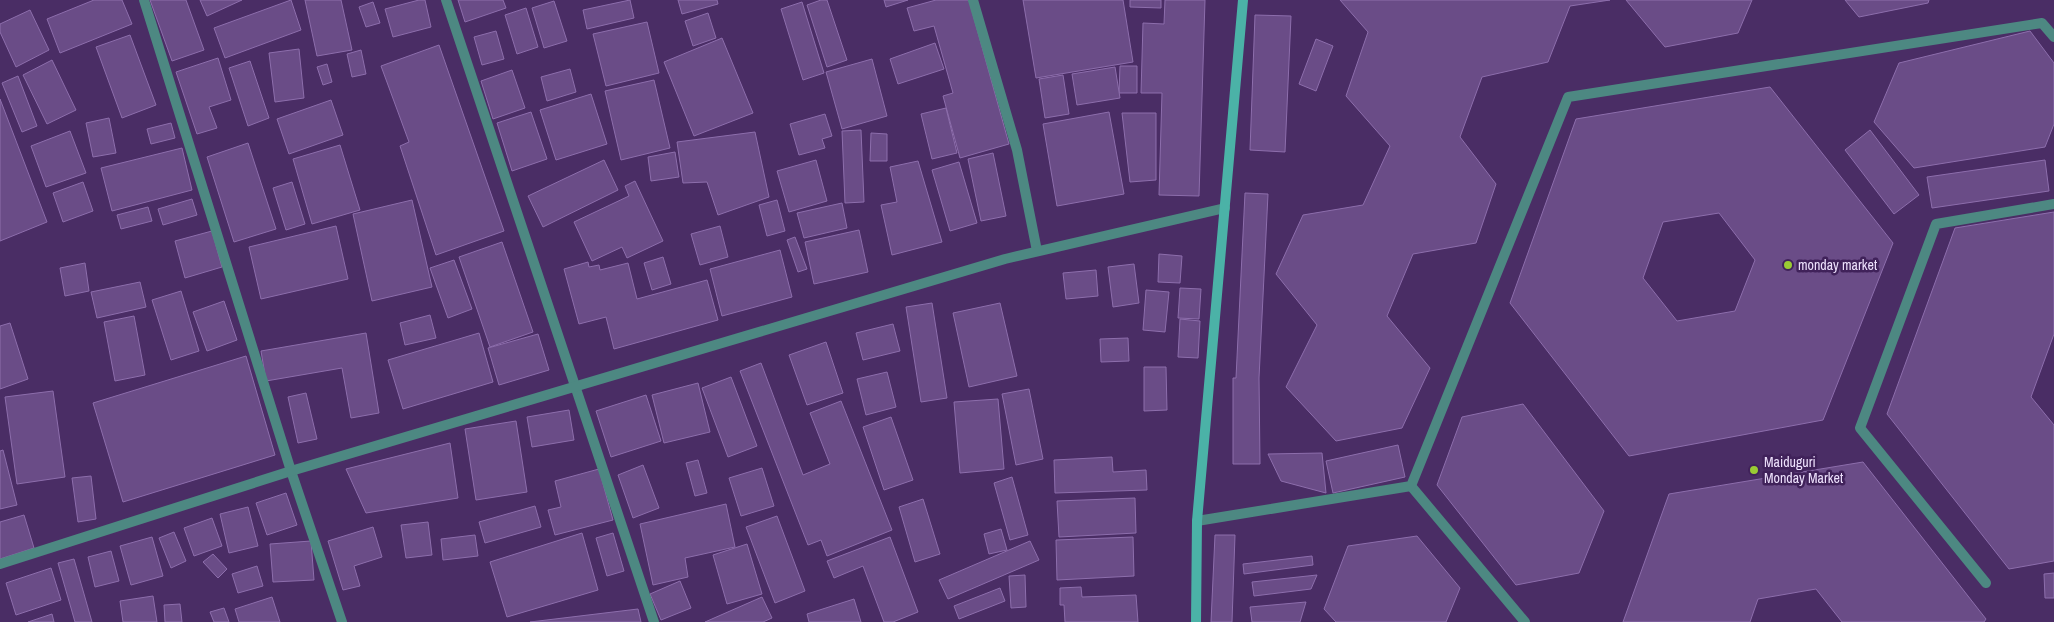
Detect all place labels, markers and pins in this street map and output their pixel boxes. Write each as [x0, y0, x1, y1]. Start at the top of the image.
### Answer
place label: monday market [1798, 256, 1877, 274]
marker: monday market [1782, 259, 1794, 271]
place label: Maiduguri Monday Market [1764, 453, 1843, 487]
marker: Maiduguri Monday Market [1748, 464, 1760, 476]

